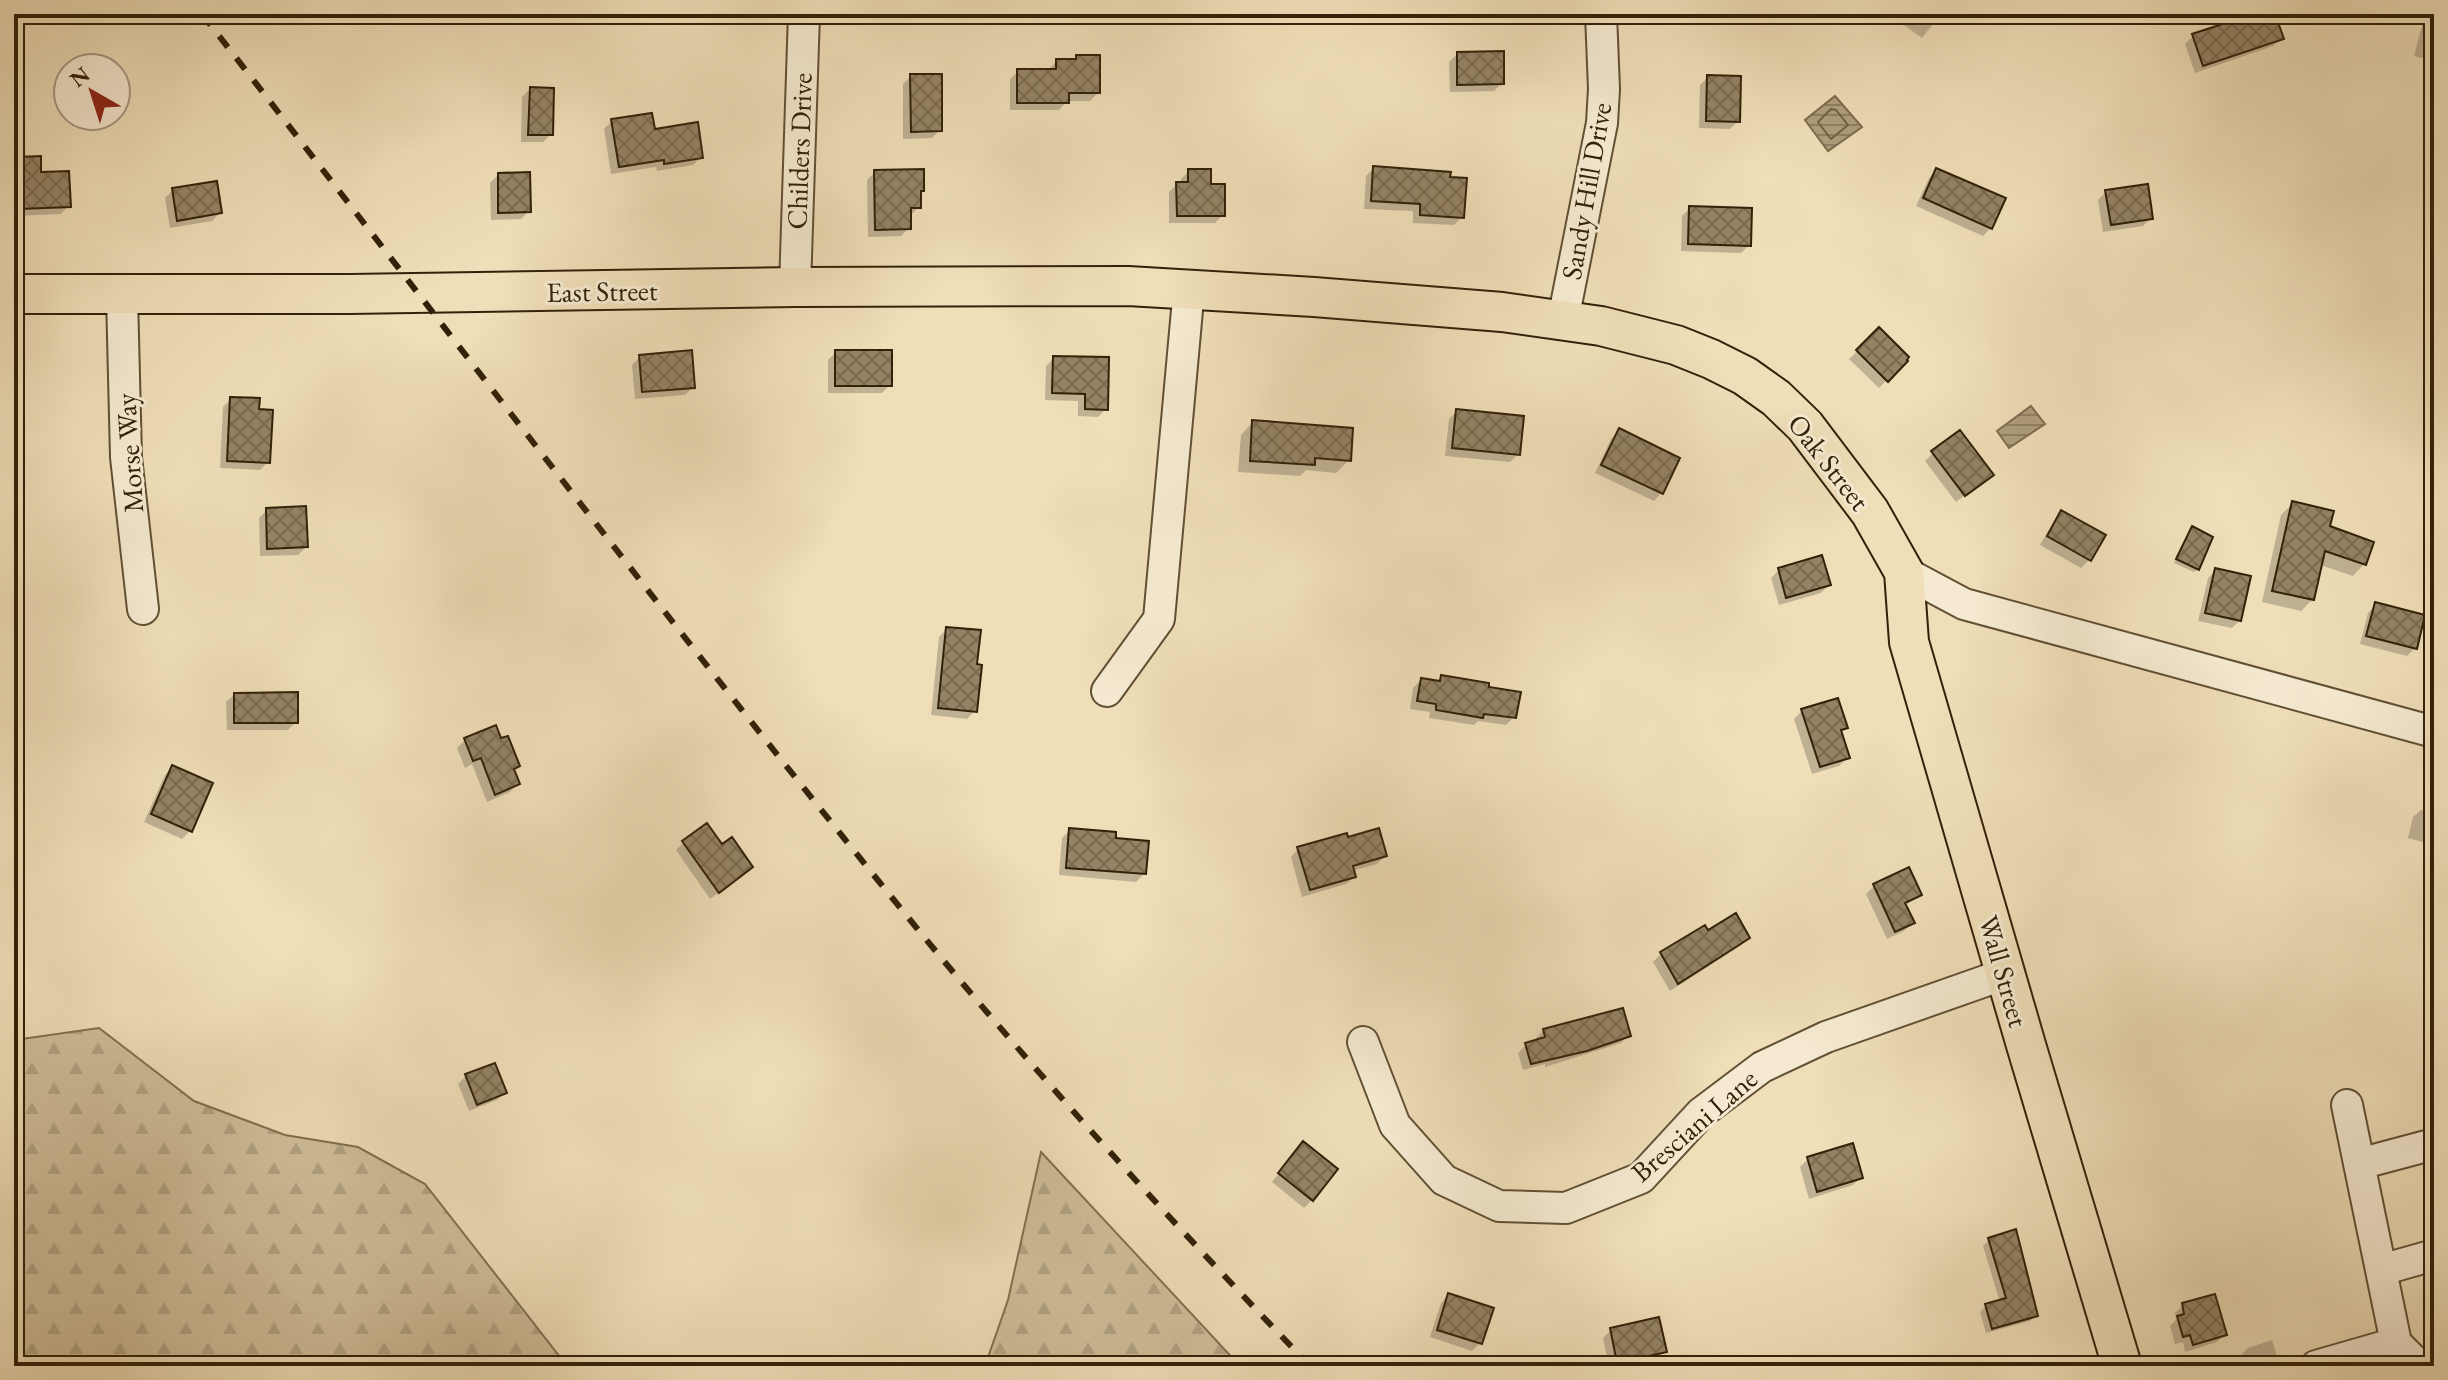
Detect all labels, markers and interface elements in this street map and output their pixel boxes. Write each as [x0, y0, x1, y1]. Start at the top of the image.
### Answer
north arrow [52, 52, 132, 132]
text: N [64, 60, 96, 94]
street label: Childers Drive [778, 72, 820, 230]
street label: Sandy Hill Drive [1553, 99, 1619, 282]
street label: East Street [546, 272, 658, 310]
street label: Morse Way [107, 391, 151, 514]
street label: Oak Street [1780, 406, 1878, 518]
street label: Wall Street [1971, 911, 2037, 1031]
street label: Bresciani Lane [1623, 1060, 1765, 1190]

